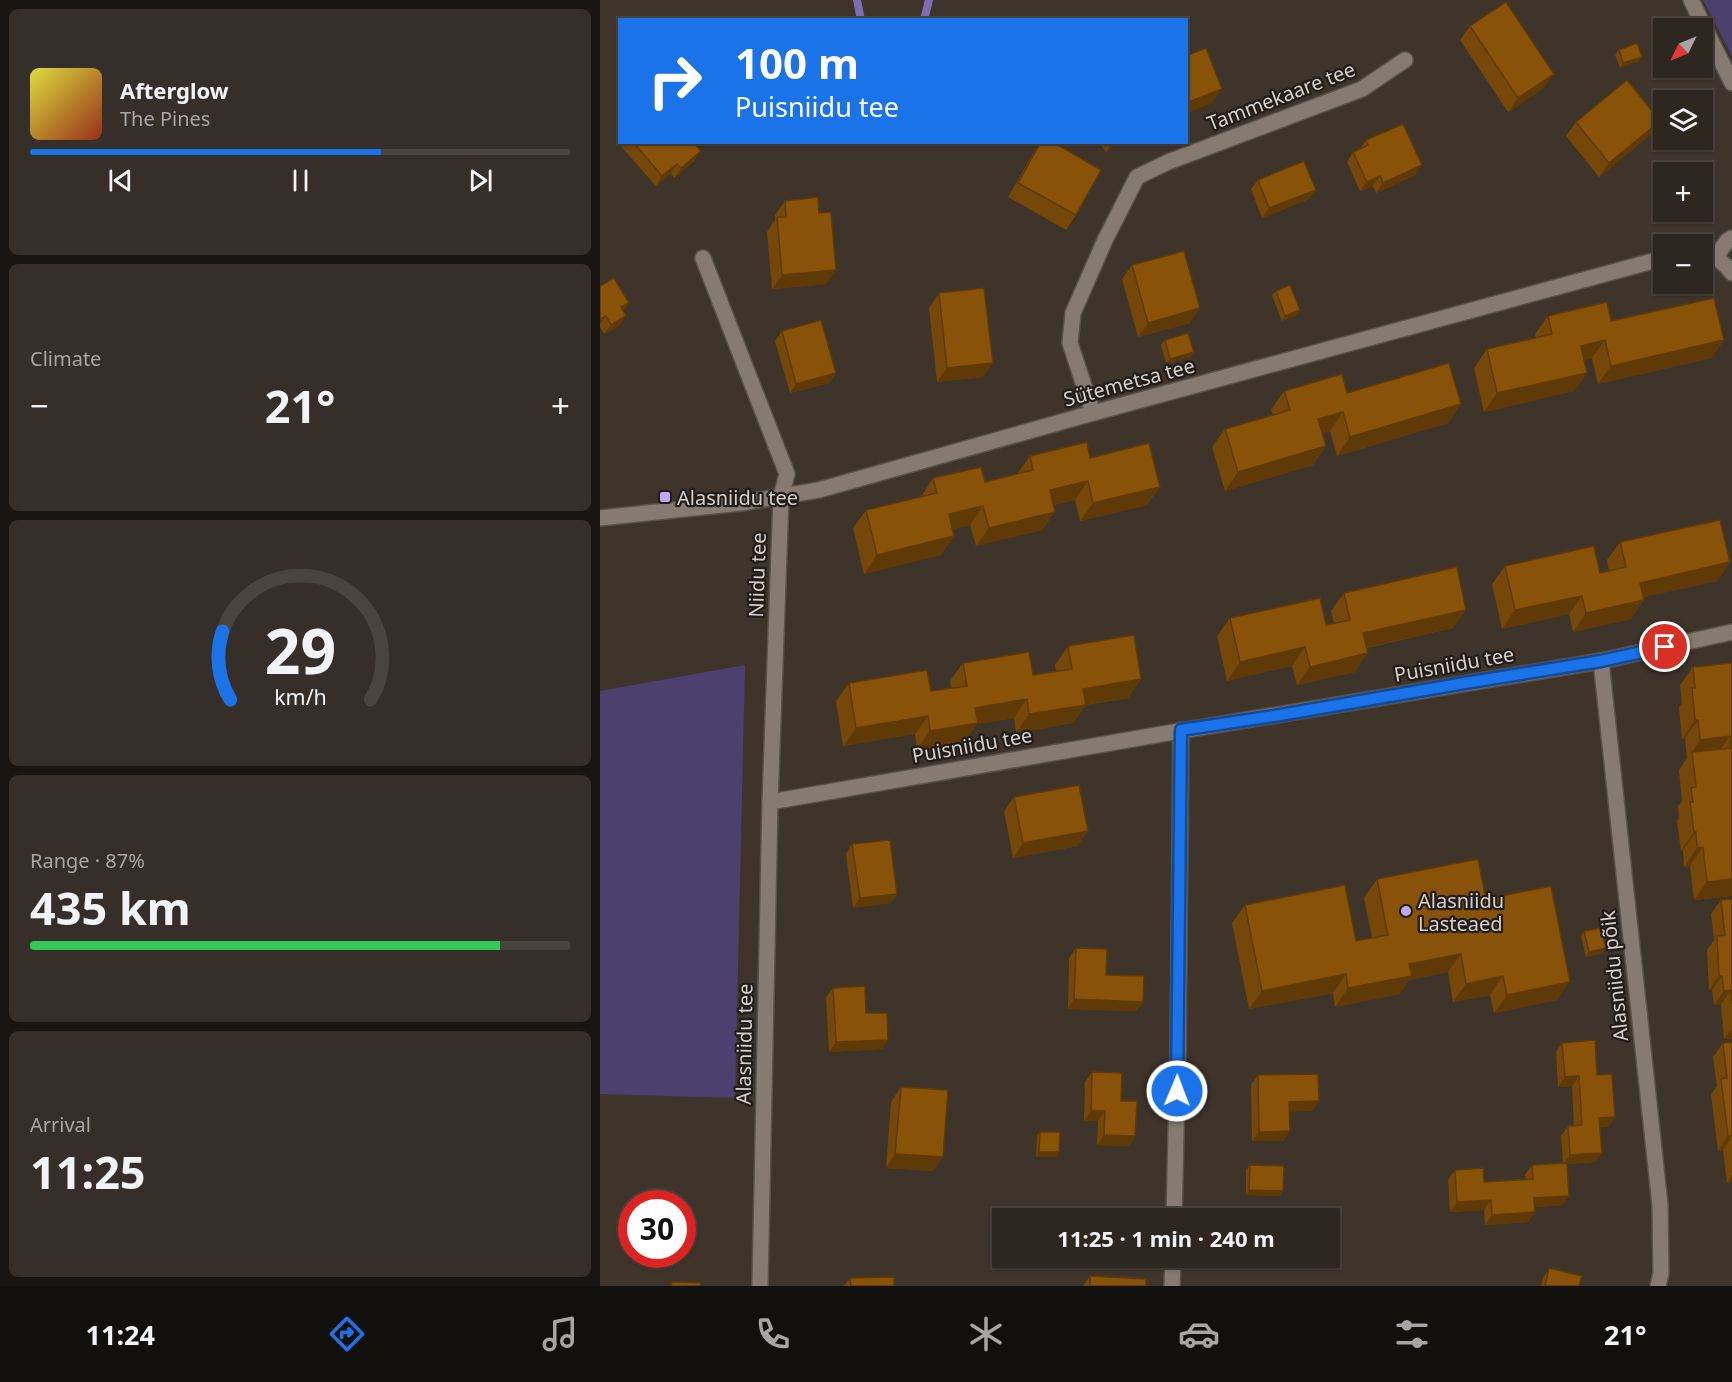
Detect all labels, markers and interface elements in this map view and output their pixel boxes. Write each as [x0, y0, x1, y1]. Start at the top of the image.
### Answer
north arrow [1653, 18, 1713, 78]
map controls [1653, 18, 1713, 294]
text: 100 m [735, 34, 859, 91]
icon: right [636, 42, 714, 120]
street label: Tammekaare tee [1203, 55, 1359, 137]
text: Afterglow [120, 75, 229, 105]
text: Puisniidu tee [735, 88, 899, 125]
button: layers [1653, 90, 1713, 150]
text: The Pines [120, 105, 210, 132]
button: + [1653, 162, 1713, 222]
icon: previous [104, 164, 137, 197]
icon: pause [284, 164, 317, 197]
icon: next [464, 164, 497, 197]
button: − [1653, 234, 1713, 294]
text: Climate [30, 345, 101, 372]
street label: Sütemetsa tee [1060, 352, 1198, 412]
text: 21° [265, 375, 335, 436]
text: − [30, 383, 49, 428]
text: + [551, 383, 570, 428]
place label: Alasniidu tee [677, 484, 798, 511]
marker: Alasniidu tee [658, 490, 672, 504]
street label: Niidu tee [742, 532, 772, 618]
text: 29 [264, 607, 336, 692]
pin [1639, 621, 1690, 672]
icon: arrive [1648, 630, 1681, 663]
street label: Puisniidu tee [1392, 640, 1516, 688]
text: km/h [274, 682, 326, 711]
street label: Puisniidu tee [910, 721, 1034, 769]
text: Range · 87% [30, 847, 145, 874]
text: 435 km [30, 877, 191, 938]
place label: Alasniidu Lasteaed [1418, 887, 1504, 937]
marker: Alasniidu Lasteaed [1399, 904, 1413, 918]
street label: Alasniidu põik [1594, 909, 1634, 1043]
street label: Alasniidu tee [729, 983, 759, 1105]
position arrow [1145, 1059, 1209, 1123]
text: Arrival [30, 1111, 91, 1138]
text: 11:25 [30, 1141, 146, 1202]
speed limit sign: 30 [618, 1190, 696, 1268]
text: 11:25 · 1 min · 240 m [1057, 1223, 1275, 1253]
icon: directions [326, 1313, 368, 1355]
icon: music [539, 1313, 581, 1355]
icon: phone [752, 1313, 794, 1355]
icon: climate [965, 1313, 1007, 1355]
icon: car [1178, 1313, 1220, 1355]
icon: filters [1391, 1313, 1433, 1355]
text: 11:24 [86, 1316, 155, 1353]
text: 21° [1604, 1316, 1646, 1353]

